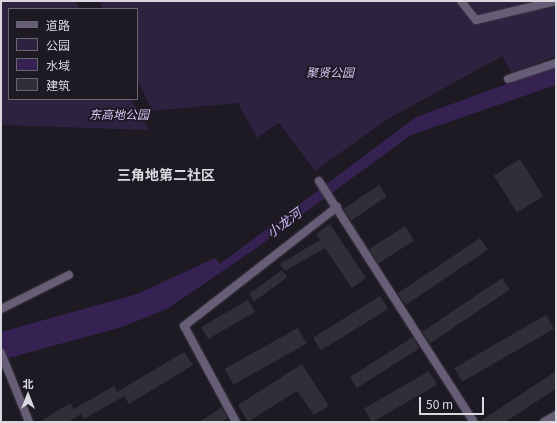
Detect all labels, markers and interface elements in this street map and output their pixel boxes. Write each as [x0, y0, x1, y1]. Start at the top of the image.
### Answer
legend [8, 8, 138, 100]
text: 道路 [46, 16, 70, 33]
text: 公园 [46, 36, 70, 53]
text: 水域 [46, 56, 70, 73]
park label: 聚贤公园 [306, 65, 354, 79]
text: 建筑 [46, 76, 70, 93]
park label: 东高地公园 [89, 107, 149, 121]
district label: 三角地第二社区 [117, 166, 215, 182]
water label: 小龙河 [264, 205, 304, 241]
north arrow [8, 375, 48, 415]
text: 北 [23, 375, 34, 391]
scale bar [421, 389, 486, 415]
text: 50 m [426, 395, 453, 412]

